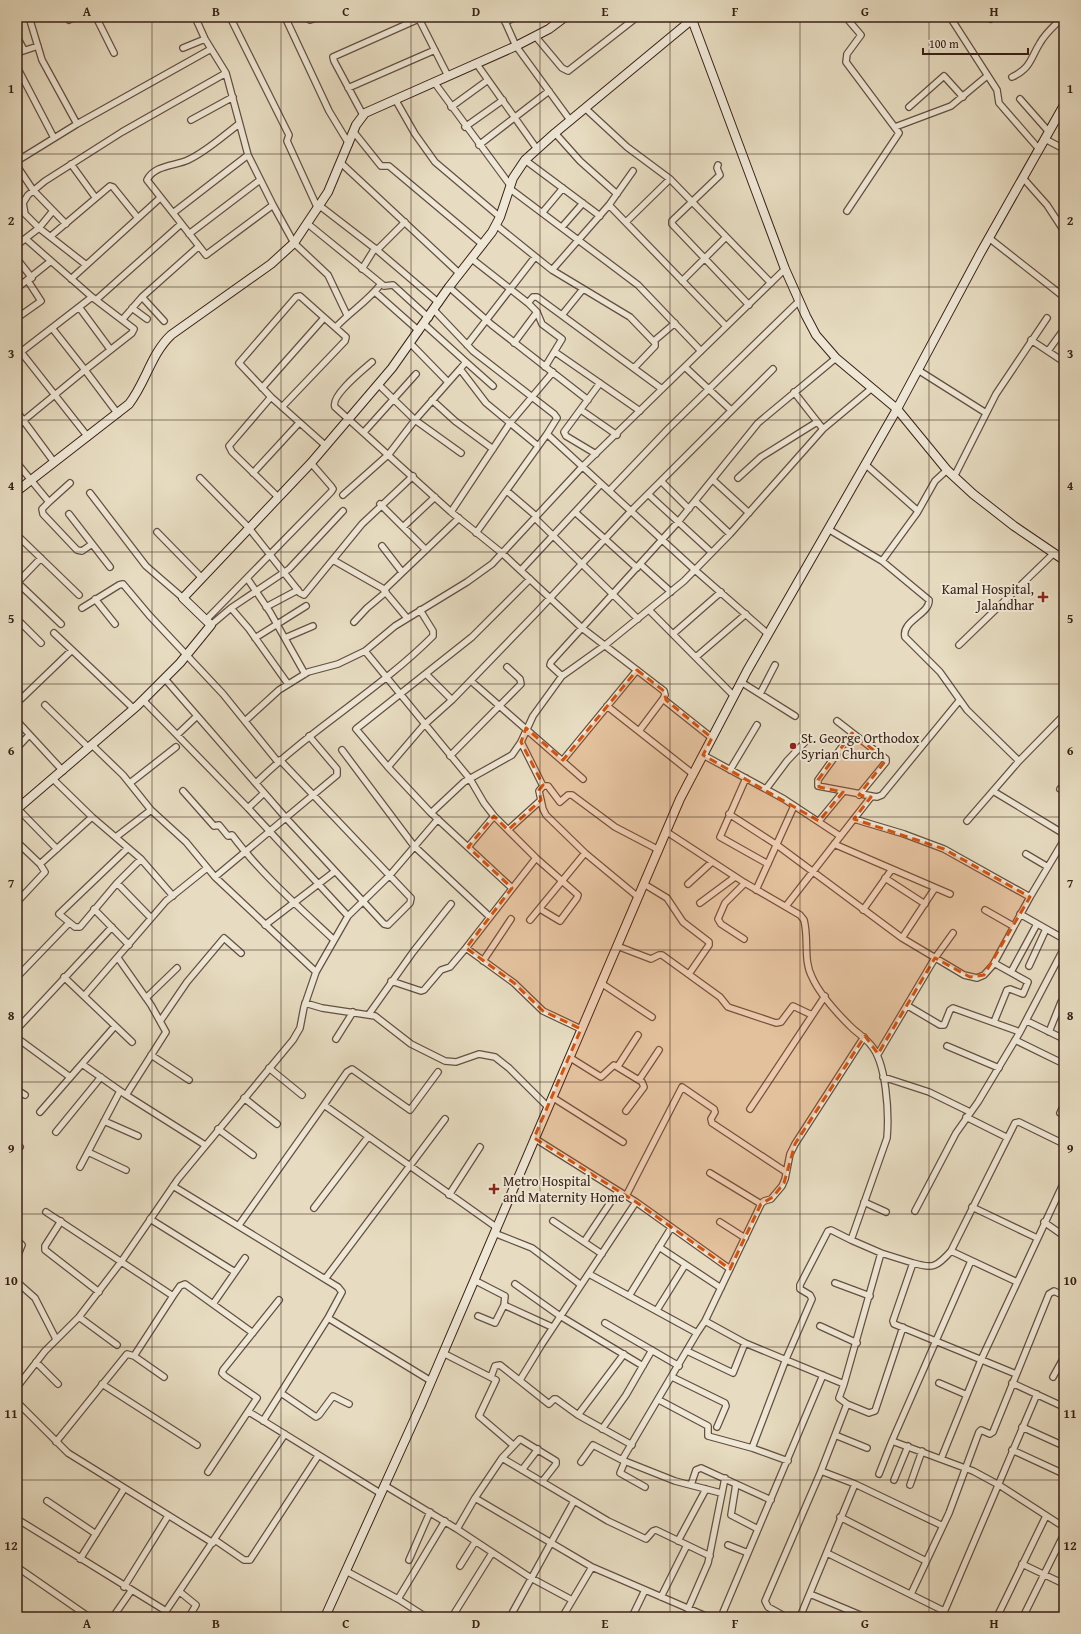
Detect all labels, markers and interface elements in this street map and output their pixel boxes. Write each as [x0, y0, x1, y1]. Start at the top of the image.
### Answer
text: A [83, 2, 92, 21]
text: B [212, 2, 220, 21]
text: C [342, 2, 350, 21]
text: D [472, 2, 480, 21]
text: E [602, 2, 609, 21]
text: F [732, 2, 739, 21]
text: G [861, 2, 869, 21]
text: H [989, 2, 999, 21]
scale bar [923, 30, 1028, 56]
text: 100 m [929, 35, 959, 52]
text: 1 [8, 79, 14, 98]
text: 1 [1067, 79, 1073, 98]
text: 2 [8, 211, 15, 230]
text: 2 [1067, 211, 1074, 230]
text: 3 [8, 344, 14, 363]
text: 3 [1067, 344, 1073, 363]
text: 4 [8, 476, 15, 495]
text: 4 [1067, 476, 1074, 495]
place label: Kamal Hospital, Jalandhar [942, 579, 1034, 615]
marker: Kamal Hospital, Jalandhar [1037, 591, 1049, 603]
text: 5 [8, 609, 15, 628]
text: 5 [1067, 609, 1074, 628]
place label: St. George Orthodox Syrian Church [801, 728, 920, 764]
text: 6 [8, 741, 15, 760]
marker: St. George Orthodox Syrian Church [788, 741, 798, 751]
text: 6 [1067, 741, 1074, 760]
text: 7 [8, 874, 15, 893]
text: 7 [1067, 874, 1074, 893]
text: 8 [8, 1006, 15, 1025]
text: 8 [1067, 1006, 1074, 1025]
text: 9 [8, 1139, 15, 1158]
text: 9 [1067, 1139, 1074, 1158]
place label: Metro Hospital and Maternity Home [503, 1171, 625, 1207]
marker: Metro Hospital and Maternity Home [488, 1183, 500, 1195]
text: 10 [4, 1271, 18, 1290]
text: 10 [1063, 1271, 1077, 1290]
text: 11 [4, 1404, 18, 1423]
text: 11 [1063, 1404, 1077, 1423]
text: 12 [4, 1536, 18, 1555]
text: 12 [1063, 1536, 1077, 1555]
text: A [83, 1614, 92, 1633]
text: B [212, 1614, 220, 1633]
text: C [342, 1614, 350, 1633]
text: D [472, 1614, 480, 1633]
text: E [602, 1614, 609, 1633]
text: F [732, 1614, 739, 1633]
text: G [861, 1614, 869, 1633]
text: H [989, 1614, 999, 1633]

